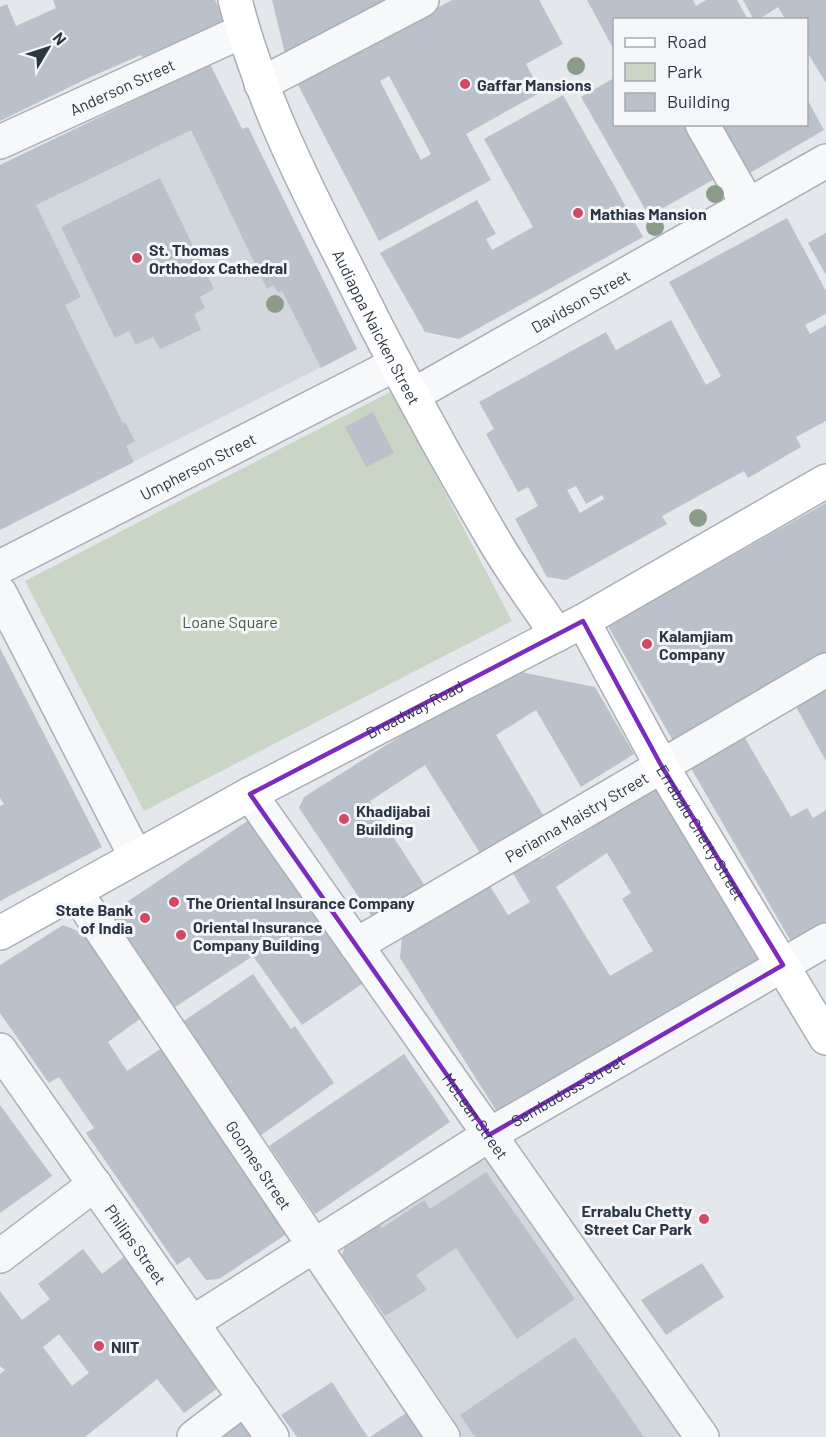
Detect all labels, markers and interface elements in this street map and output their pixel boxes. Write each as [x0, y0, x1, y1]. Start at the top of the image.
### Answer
north arrow [18, 18, 78, 78]
legend [613, 18, 808, 126]
text: N [49, 28, 71, 48]
text: Road [667, 30, 707, 52]
street label: Anderson Street [66, 54, 177, 118]
text: Park [667, 60, 702, 82]
place label: Gaffar Mansions [477, 75, 592, 94]
marker: Gaffar Mansions [458, 77, 472, 91]
text: Building [667, 90, 730, 112]
place label: Mathias Mansion [590, 204, 707, 223]
marker: Mathias Mansion [571, 206, 585, 220]
place label: St. Thomas Orthodox Cathedral [149, 240, 287, 277]
street label: Audiappa Naicken Street [330, 246, 425, 407]
marker: St. Thomas Orthodox Cathedral [130, 251, 144, 265]
street label: Davidson Street [527, 265, 633, 336]
street label: Umpherson Street [137, 428, 259, 503]
park label: Loane Square [182, 612, 278, 631]
place label: Kalamjiam Company [659, 626, 733, 663]
marker: Kalamjiam Company [640, 637, 654, 651]
street label: Broadway Road [362, 676, 466, 742]
street label: Errabalu Chetty Street [653, 761, 750, 903]
street label: Perianna Maistry Street [501, 767, 651, 865]
place label: Khadijabai Building [356, 801, 430, 838]
marker: Khadijabai Building [337, 812, 351, 826]
place label: The Oriental Insurance Company [186, 893, 415, 912]
marker: The Oriental Insurance Company [167, 895, 181, 909]
place label: State Bank of India [56, 900, 133, 937]
marker: State Bank of India [138, 911, 152, 925]
place label: Oriental Insurance Company Building [193, 917, 323, 954]
marker: Oriental Insurance Company Building [174, 928, 188, 942]
street label: Sembudoss Street [507, 1049, 627, 1130]
street label: McLean Street [439, 1069, 513, 1162]
street label: Goomes Street [223, 1116, 296, 1213]
street label: Philips Street [102, 1200, 171, 1288]
place label: Errabalu Chetty Street Car Park [582, 1201, 692, 1238]
marker: Errabalu Chetty Street Car Park [697, 1212, 711, 1226]
place label: NIIT [111, 1337, 139, 1356]
marker: NIIT [92, 1339, 106, 1353]

